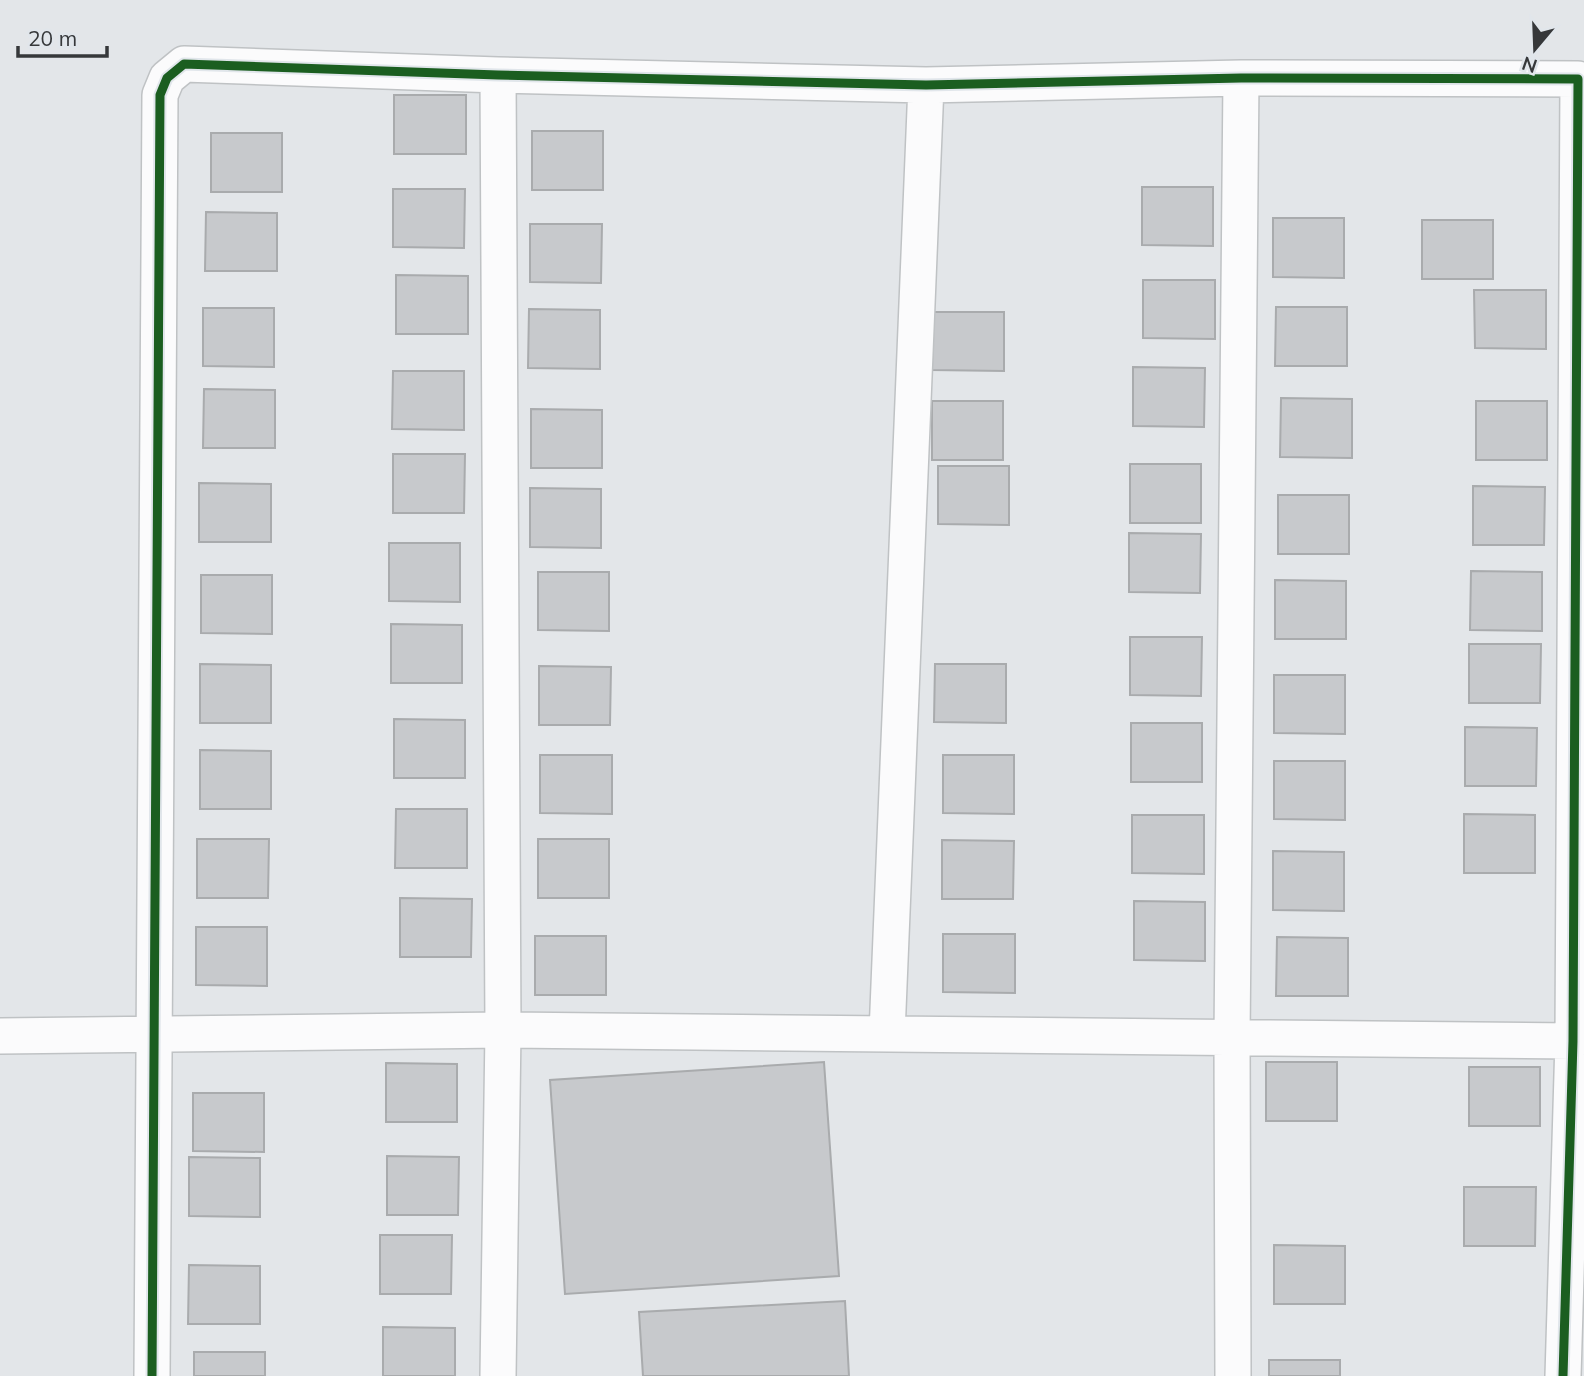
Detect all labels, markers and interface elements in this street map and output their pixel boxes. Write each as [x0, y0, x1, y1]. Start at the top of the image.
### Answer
scale bar [18, 14, 107, 58]
north arrow [1500, 14, 1570, 84]
text: 20 m [28, 25, 77, 51]
text: N [1519, 51, 1540, 79]

